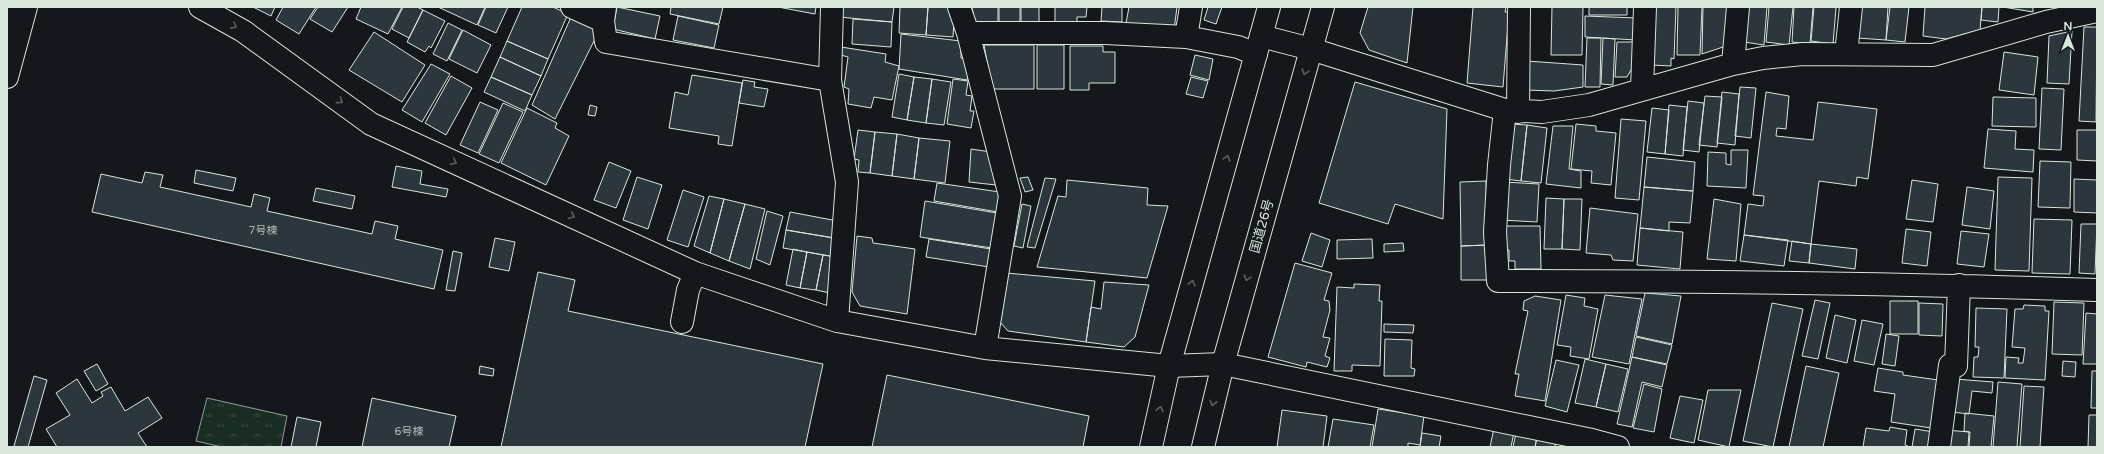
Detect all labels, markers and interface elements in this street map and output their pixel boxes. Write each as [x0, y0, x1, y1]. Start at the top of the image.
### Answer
north arrow [2048, 16, 2088, 56]
text: N [2064, 20, 2072, 33]
one-way arrow [230, 21, 237, 29]
one-way arrow [1301, 68, 1310, 75]
one-way arrow [336, 96, 343, 104]
one-way arrow [1222, 155, 1231, 162]
one-way arrow [450, 157, 458, 165]
street label: 国道26号 [1247, 197, 1277, 255]
one-way arrow [568, 211, 576, 219]
house number: 7号棟 [249, 224, 277, 237]
one-way arrow [1243, 274, 1252, 281]
one-way arrow [1187, 280, 1196, 287]
one-way arrow [1210, 400, 1218, 406]
one-way arrow [1155, 406, 1163, 412]
house number: 6号棟 [395, 425, 423, 438]

